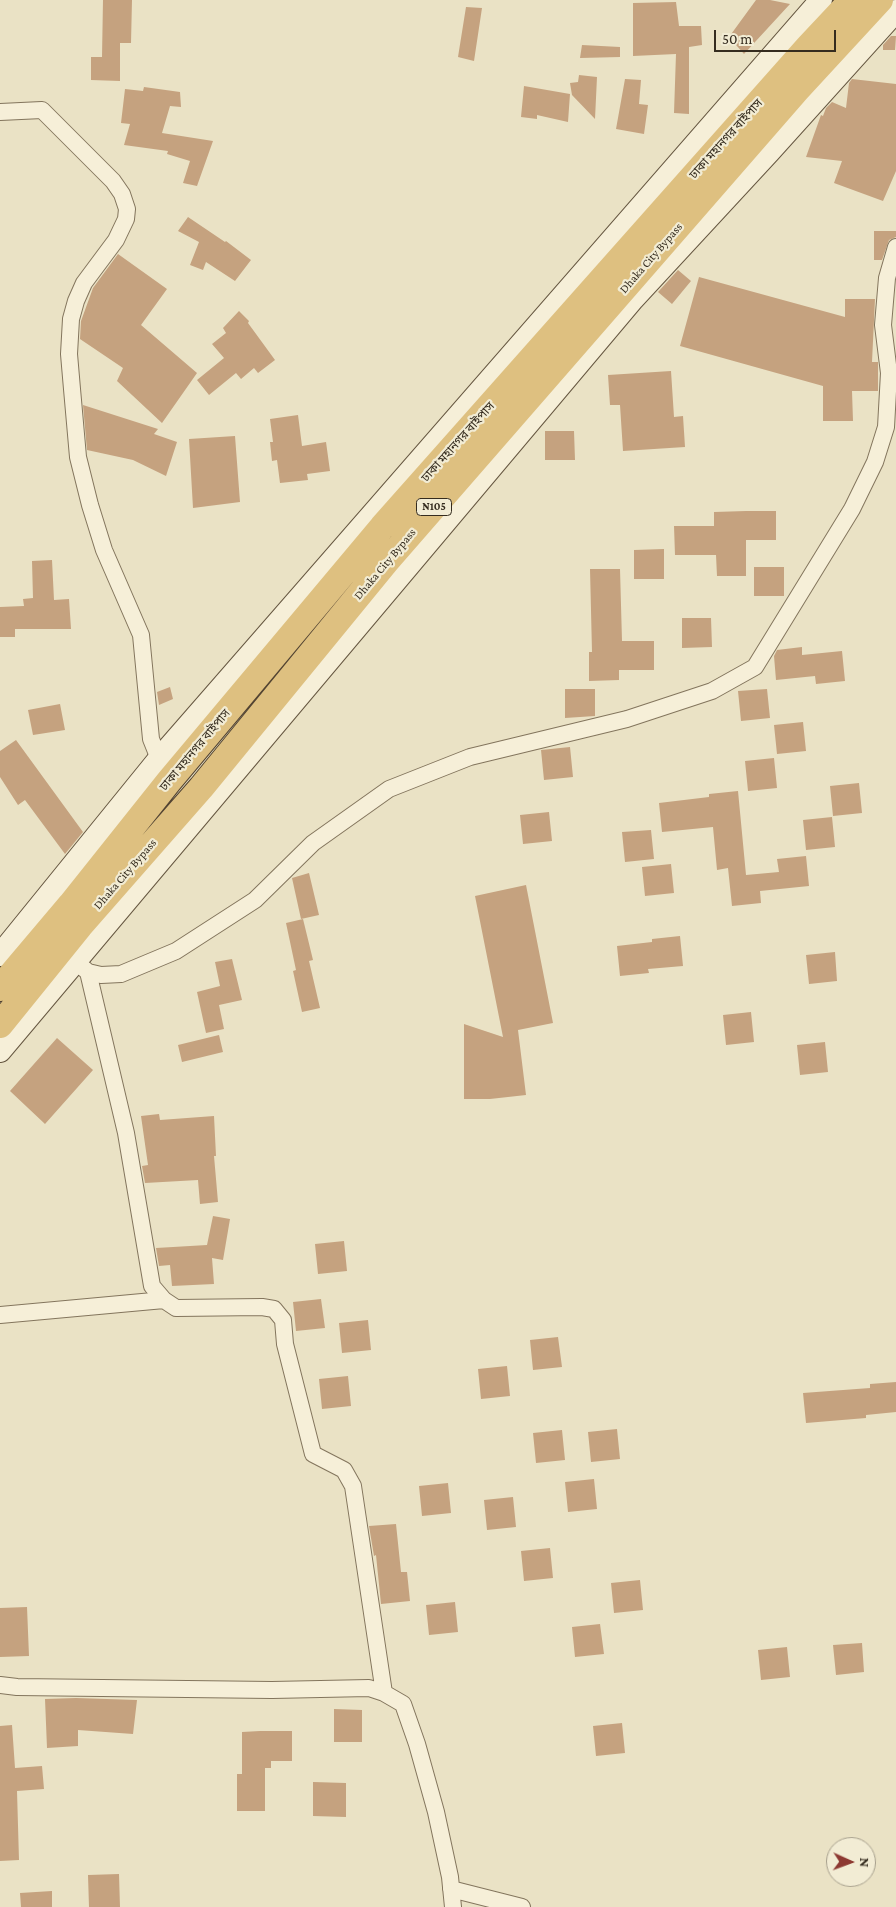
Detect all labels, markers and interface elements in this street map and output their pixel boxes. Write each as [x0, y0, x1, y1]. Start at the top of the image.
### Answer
scale bar [716, 20, 838, 52]
text: 50 m [722, 31, 752, 47]
street label: ঢাকা মহানগর বাইপাস [686, 96, 766, 182]
street label: Dhaka City Bypass [616, 220, 686, 296]
street label: ঢাকা মহানগর বাইপাস [418, 399, 498, 485]
road number: N105 [416, 498, 452, 516]
street label: Dhaka City Bypass [351, 525, 419, 603]
street label: ঢাকা মহানগর বাইপাস [157, 706, 233, 794]
street label: Dhaka City Bypass [90, 836, 160, 912]
north arrow [826, 1837, 876, 1887]
text: N [857, 1857, 873, 1868]

